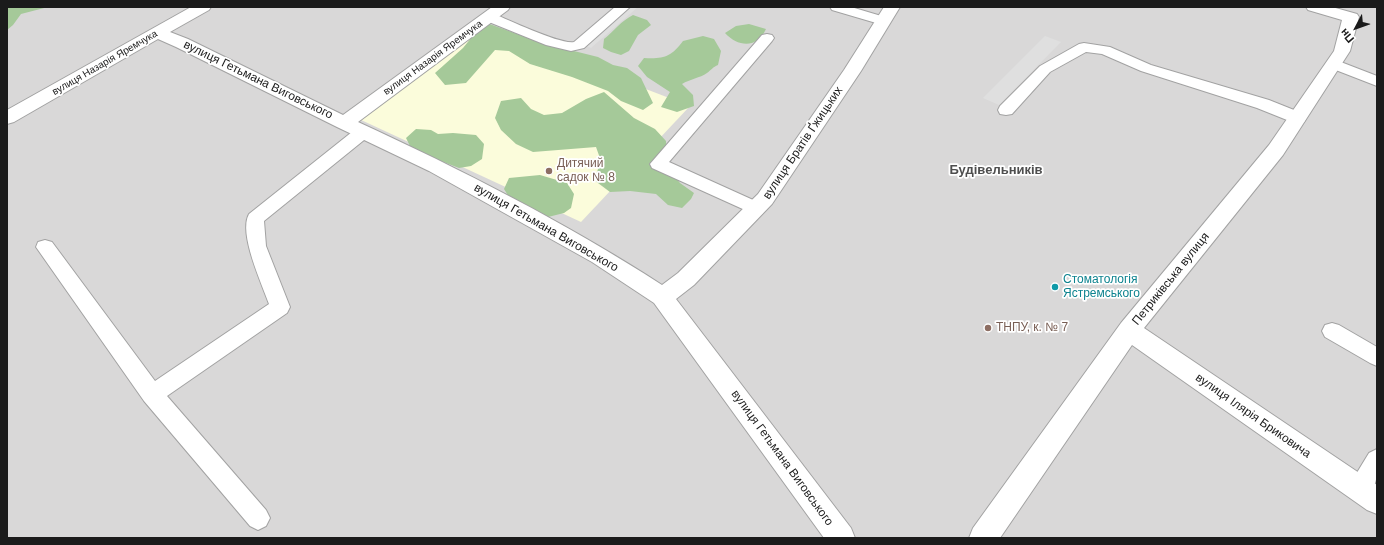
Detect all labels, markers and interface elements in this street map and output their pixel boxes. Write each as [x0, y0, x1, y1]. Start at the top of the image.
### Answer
north arrow [1336, 8, 1376, 48]
street label: вулиця Назарія Яремчука [381, 18, 485, 98]
text: Пн [1338, 26, 1356, 45]
street label: вулиця Назарія Яремчука [50, 28, 160, 98]
street label: вулиця Гетьмана Виговського [181, 38, 335, 122]
street label: вулиця Братів Ґжицьких [760, 84, 846, 202]
place label: Дитячий садок № 8 [557, 157, 615, 185]
district label: Будівельників [949, 162, 1043, 178]
marker: Дитячий садок № 8 [544, 166, 554, 176]
street label: вулиця Гетьмана Виговського [471, 181, 621, 275]
street label: Петриківська вулиця [1129, 230, 1213, 328]
place label: Стоматологія Ястремського [1063, 273, 1140, 301]
marker: Стоматологія Ястремського [1050, 282, 1060, 292]
place label: ТНПУ, к. № 7 [996, 321, 1068, 335]
marker: ТНПУ, к. № 7 [983, 323, 993, 333]
street label: вулиця Ілярія Бриковича [1193, 371, 1313, 461]
street label: вулиця Гетьмана Виговського [728, 387, 836, 529]

